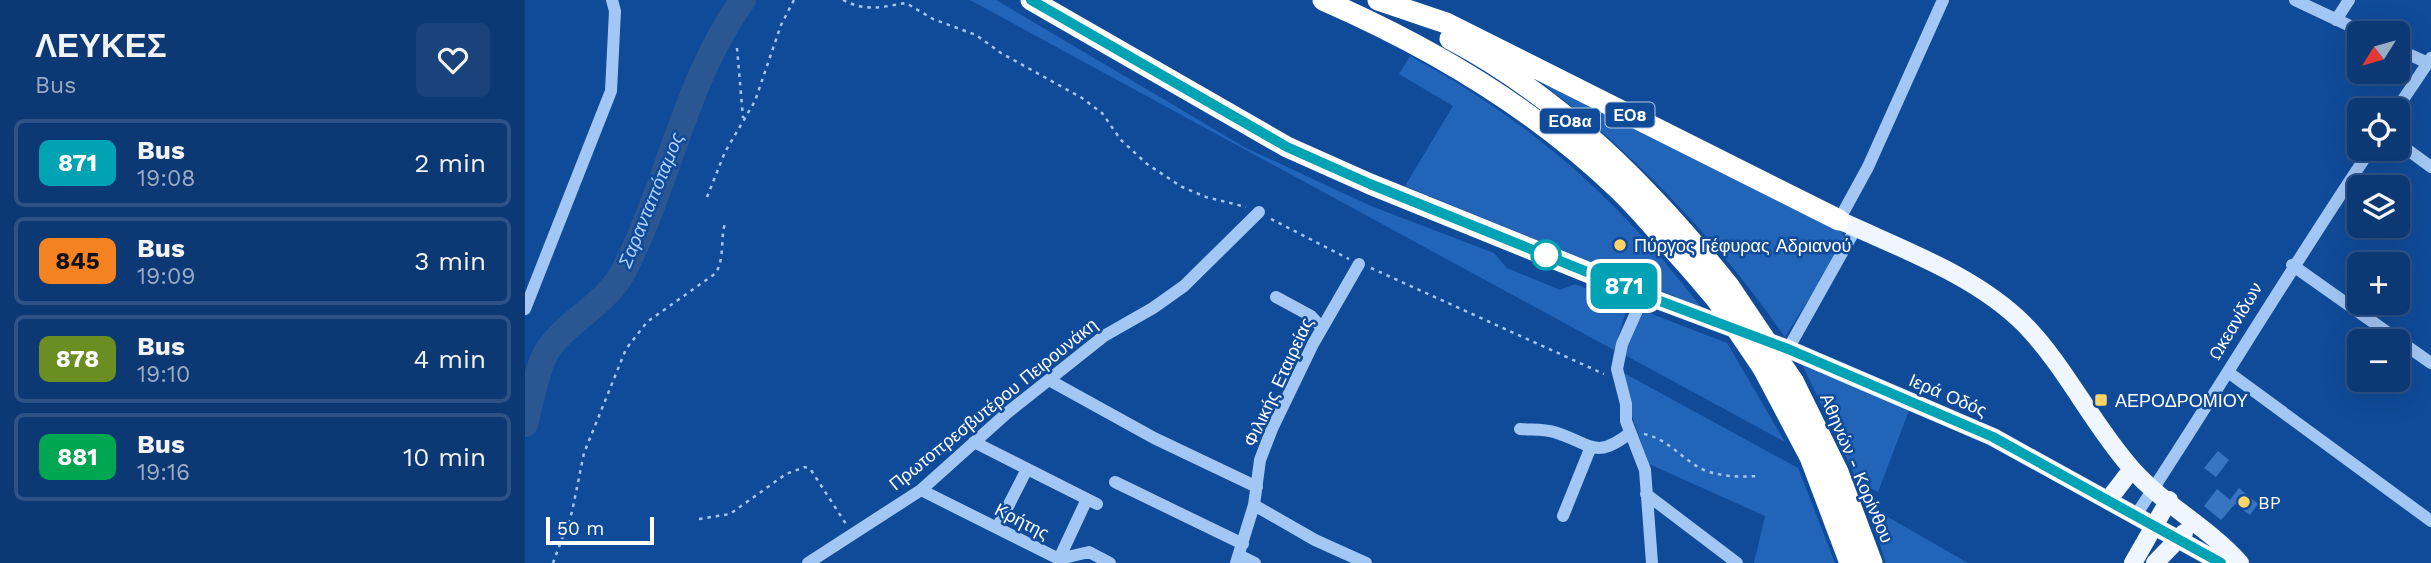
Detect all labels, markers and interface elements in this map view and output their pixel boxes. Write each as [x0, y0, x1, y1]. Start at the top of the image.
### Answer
north arrow [2347, 21, 2410, 84]
map controls [2347, 21, 2410, 392]
button: heart [416, 23, 490, 97]
text: ΛΕΥΚΕΣ [35, 26, 167, 65]
text: Bus [35, 72, 76, 99]
button: locate [2347, 98, 2410, 161]
road number: ΕΟ8 [1605, 102, 1655, 127]
road number: ΕΟ8α [1540, 108, 1600, 134]
water label: Σαρανταπόταμος [613, 128, 689, 272]
text: Bus [137, 135, 185, 165]
text: 2 min [414, 148, 486, 178]
text: 871 [58, 149, 97, 177]
text: 19:08 [137, 165, 195, 192]
button: layers [2347, 175, 2410, 238]
text: Bus [137, 233, 185, 263]
place label: Πύργος Γέφυρας Αδριανού [1634, 235, 1851, 256]
marker: Πύργος Γέφυρας Αδριανού [1612, 237, 1628, 253]
unlabelled marker [1531, 240, 1561, 270]
text: 3 min [414, 246, 486, 276]
text: 845 [55, 247, 100, 275]
button: + [2347, 252, 2410, 315]
text: 19:09 [137, 263, 195, 290]
line badge: 871 [1584, 263, 1664, 309]
text: 871 [1604, 272, 1644, 300]
street label: Ωκεανίδων [2204, 278, 2266, 364]
street label: Πρωτοπρεσβυτέρου Πειρουνάκη [885, 314, 1101, 494]
street label: Φιλικής Εταιρείας [1239, 314, 1317, 450]
button: − [2347, 329, 2410, 392]
text: Bus [137, 331, 185, 361]
text: 4 min [413, 344, 486, 374]
text: 878 [56, 345, 99, 373]
text: 19:10 [137, 361, 190, 388]
street label: Ιερά Οδός [1906, 369, 1990, 421]
street label: Αθηνών - Κορίνθου [1816, 390, 1898, 546]
place label: ΑΕΡΟΔΡΟΜΙΟΥ [2115, 390, 2248, 411]
marker: ΑΕΡΟΔΡΟΜΙΟΥ [2093, 392, 2109, 408]
text: Bus [137, 429, 185, 459]
text: 10 min [403, 442, 486, 472]
text: 881 [57, 443, 98, 471]
text: 19:16 [137, 459, 190, 486]
place label: BP [2258, 492, 2281, 513]
marker: BP [2236, 494, 2252, 510]
street label: Κρήτης [991, 498, 1053, 544]
scale bar [546, 514, 655, 546]
text: 50 m [557, 517, 604, 540]

